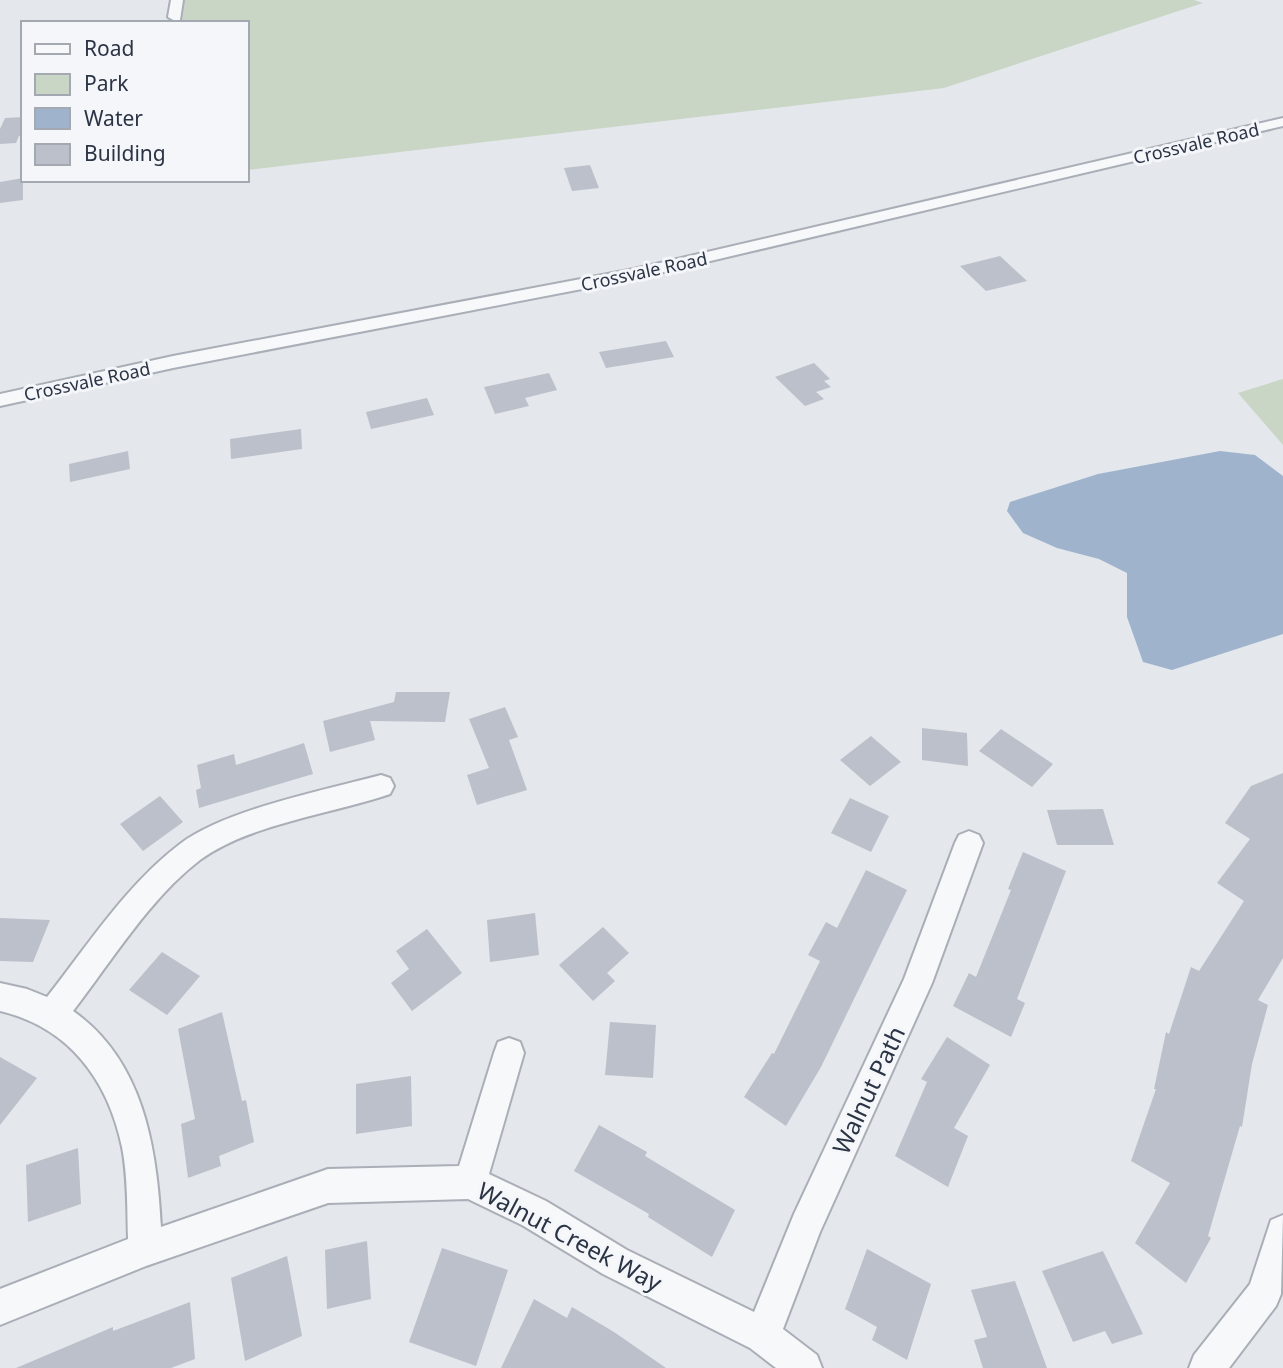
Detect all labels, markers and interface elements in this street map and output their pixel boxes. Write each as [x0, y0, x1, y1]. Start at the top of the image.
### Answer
legend [21, 21, 248, 182]
text: Road [84, 34, 134, 62]
text: Park [84, 69, 129, 97]
text: Water [84, 104, 143, 132]
street label: Crossvale Road [1131, 117, 1261, 169]
text: Building [84, 139, 166, 167]
street label: Crossvale Road [579, 246, 709, 296]
street label: Crossvale Road [22, 356, 152, 406]
street label: Walnut Path [824, 1021, 912, 1159]
street label: Walnut Creek Way [472, 1173, 669, 1299]

